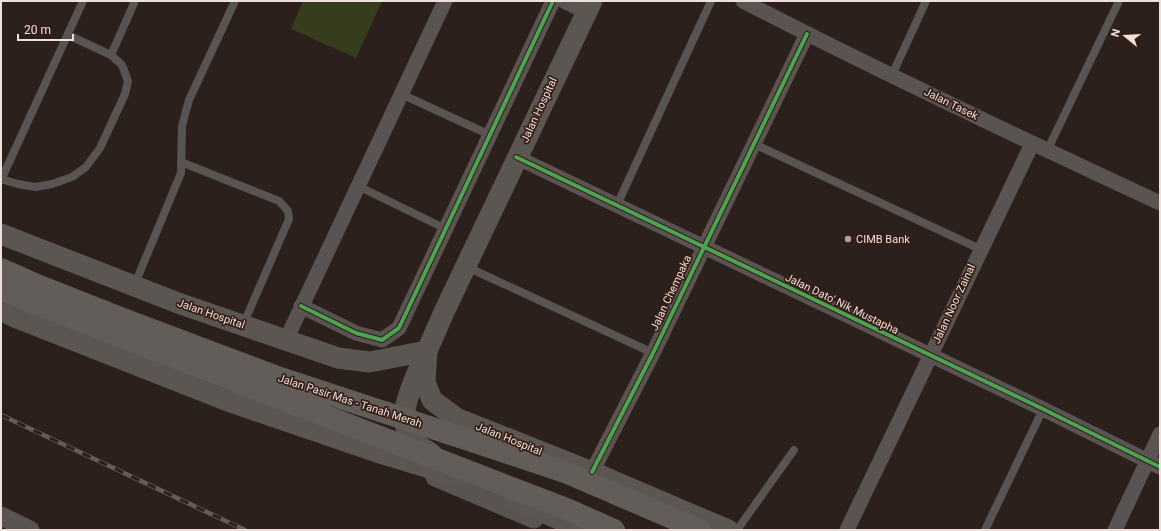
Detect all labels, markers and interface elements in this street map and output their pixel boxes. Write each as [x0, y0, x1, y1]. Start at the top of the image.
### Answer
scale bar [18, 16, 73, 42]
north arrow [1105, 16, 1145, 56]
text: 20 m [24, 23, 51, 37]
text: N [1109, 27, 1123, 39]
street label: Jalan Hospital [518, 75, 560, 145]
street label: Jalan Tasek [922, 85, 980, 123]
place label: CIMB Bank [856, 233, 910, 246]
marker: CIMB Bank [843, 234, 853, 244]
street label: Jalan Chempaka [648, 253, 694, 333]
street label: Jalan Noor Zainal [930, 262, 978, 346]
street label: Jalan Dato' Nik Mustapha [783, 271, 901, 337]
street label: Jalan Hospital [176, 296, 246, 332]
street label: Jalan Pasir Mas - Tanah Merah [276, 372, 424, 430]
street label: Jalan Hospital [474, 420, 544, 458]

